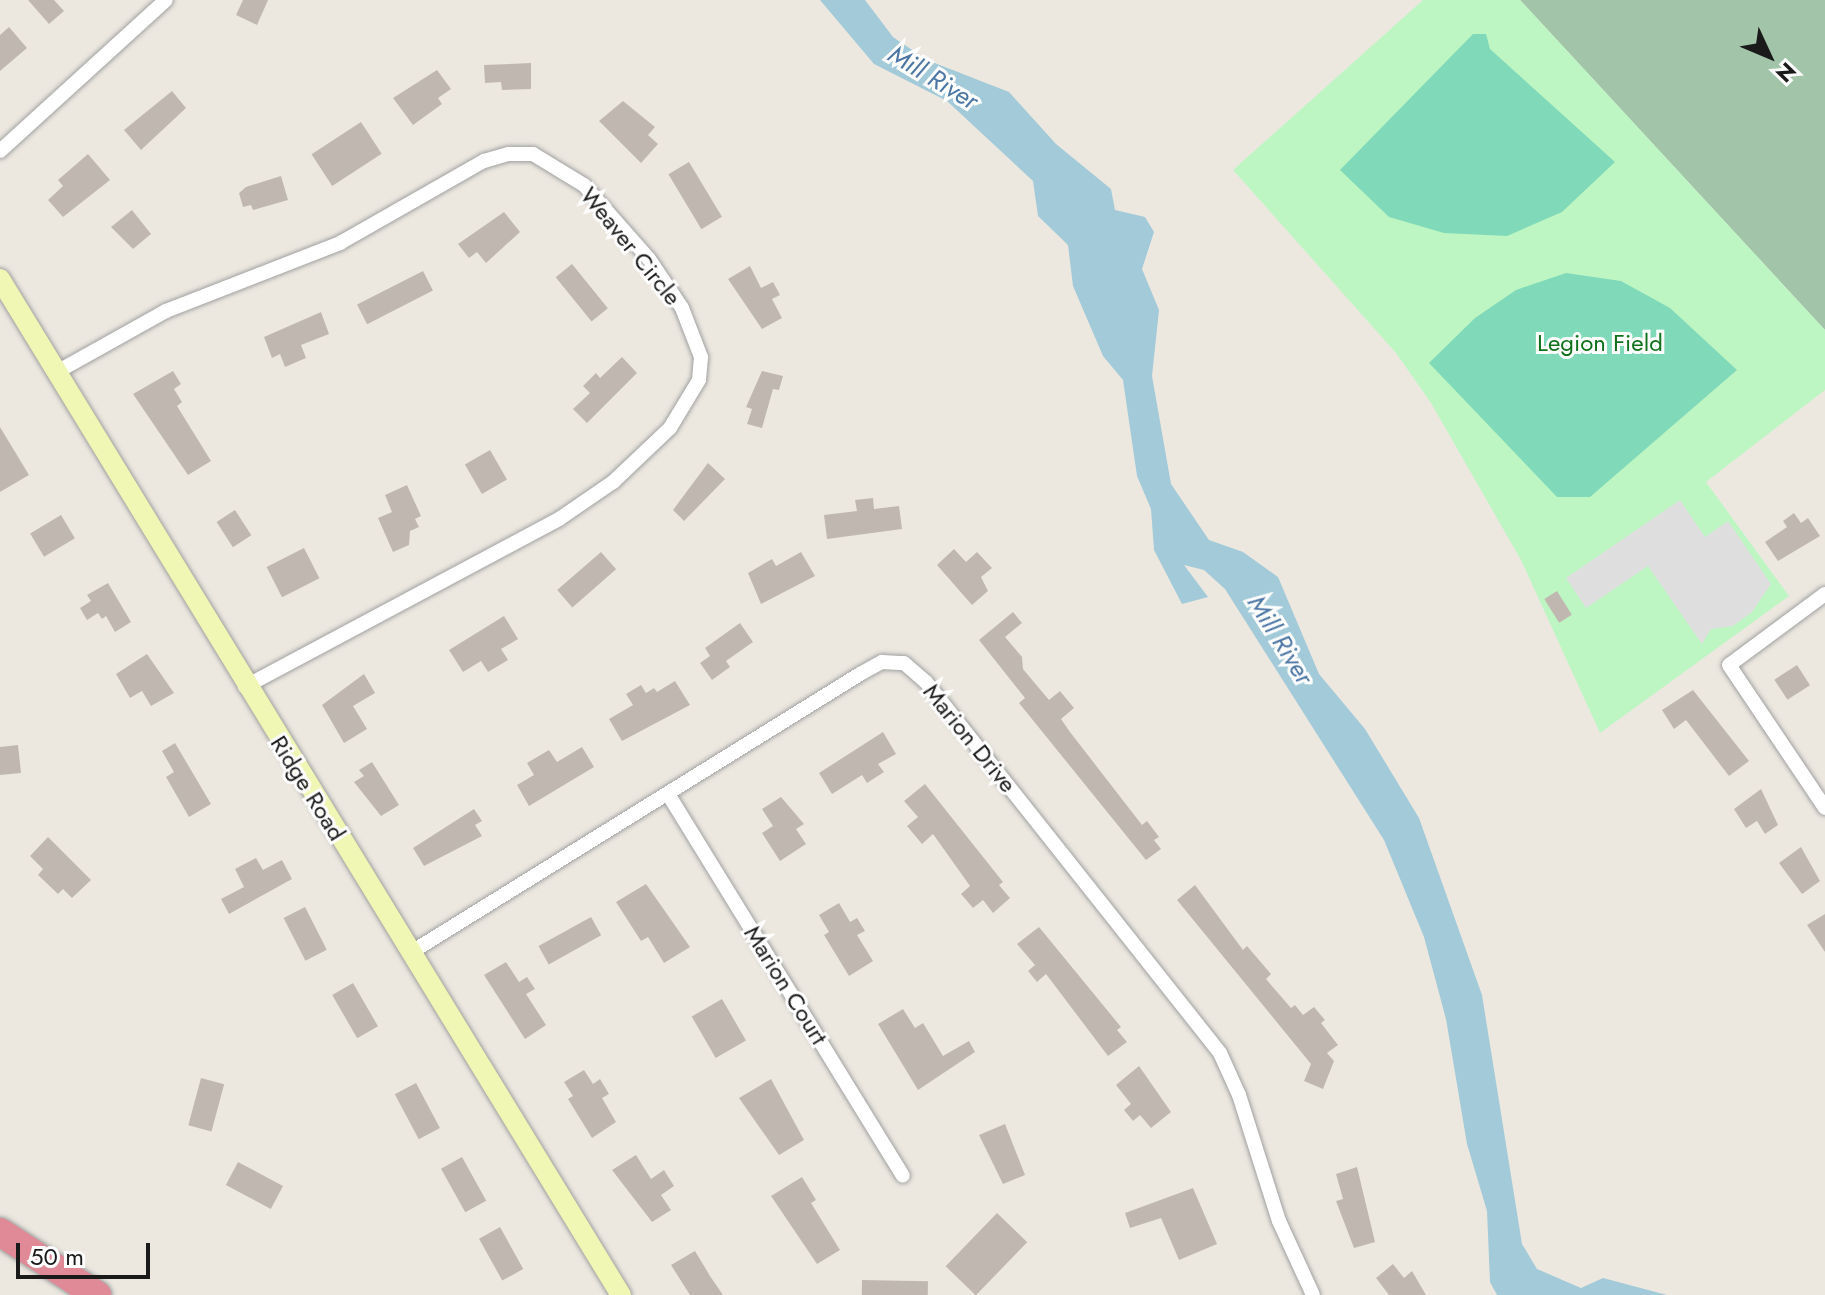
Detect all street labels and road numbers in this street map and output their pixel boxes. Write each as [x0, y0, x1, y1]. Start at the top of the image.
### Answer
street label: Weaver Circle [575, 181, 687, 311]
street label: Marion Drive [917, 678, 1023, 798]
street label: Ridge Road [264, 730, 352, 846]
street label: Marion Court [738, 920, 834, 1050]

